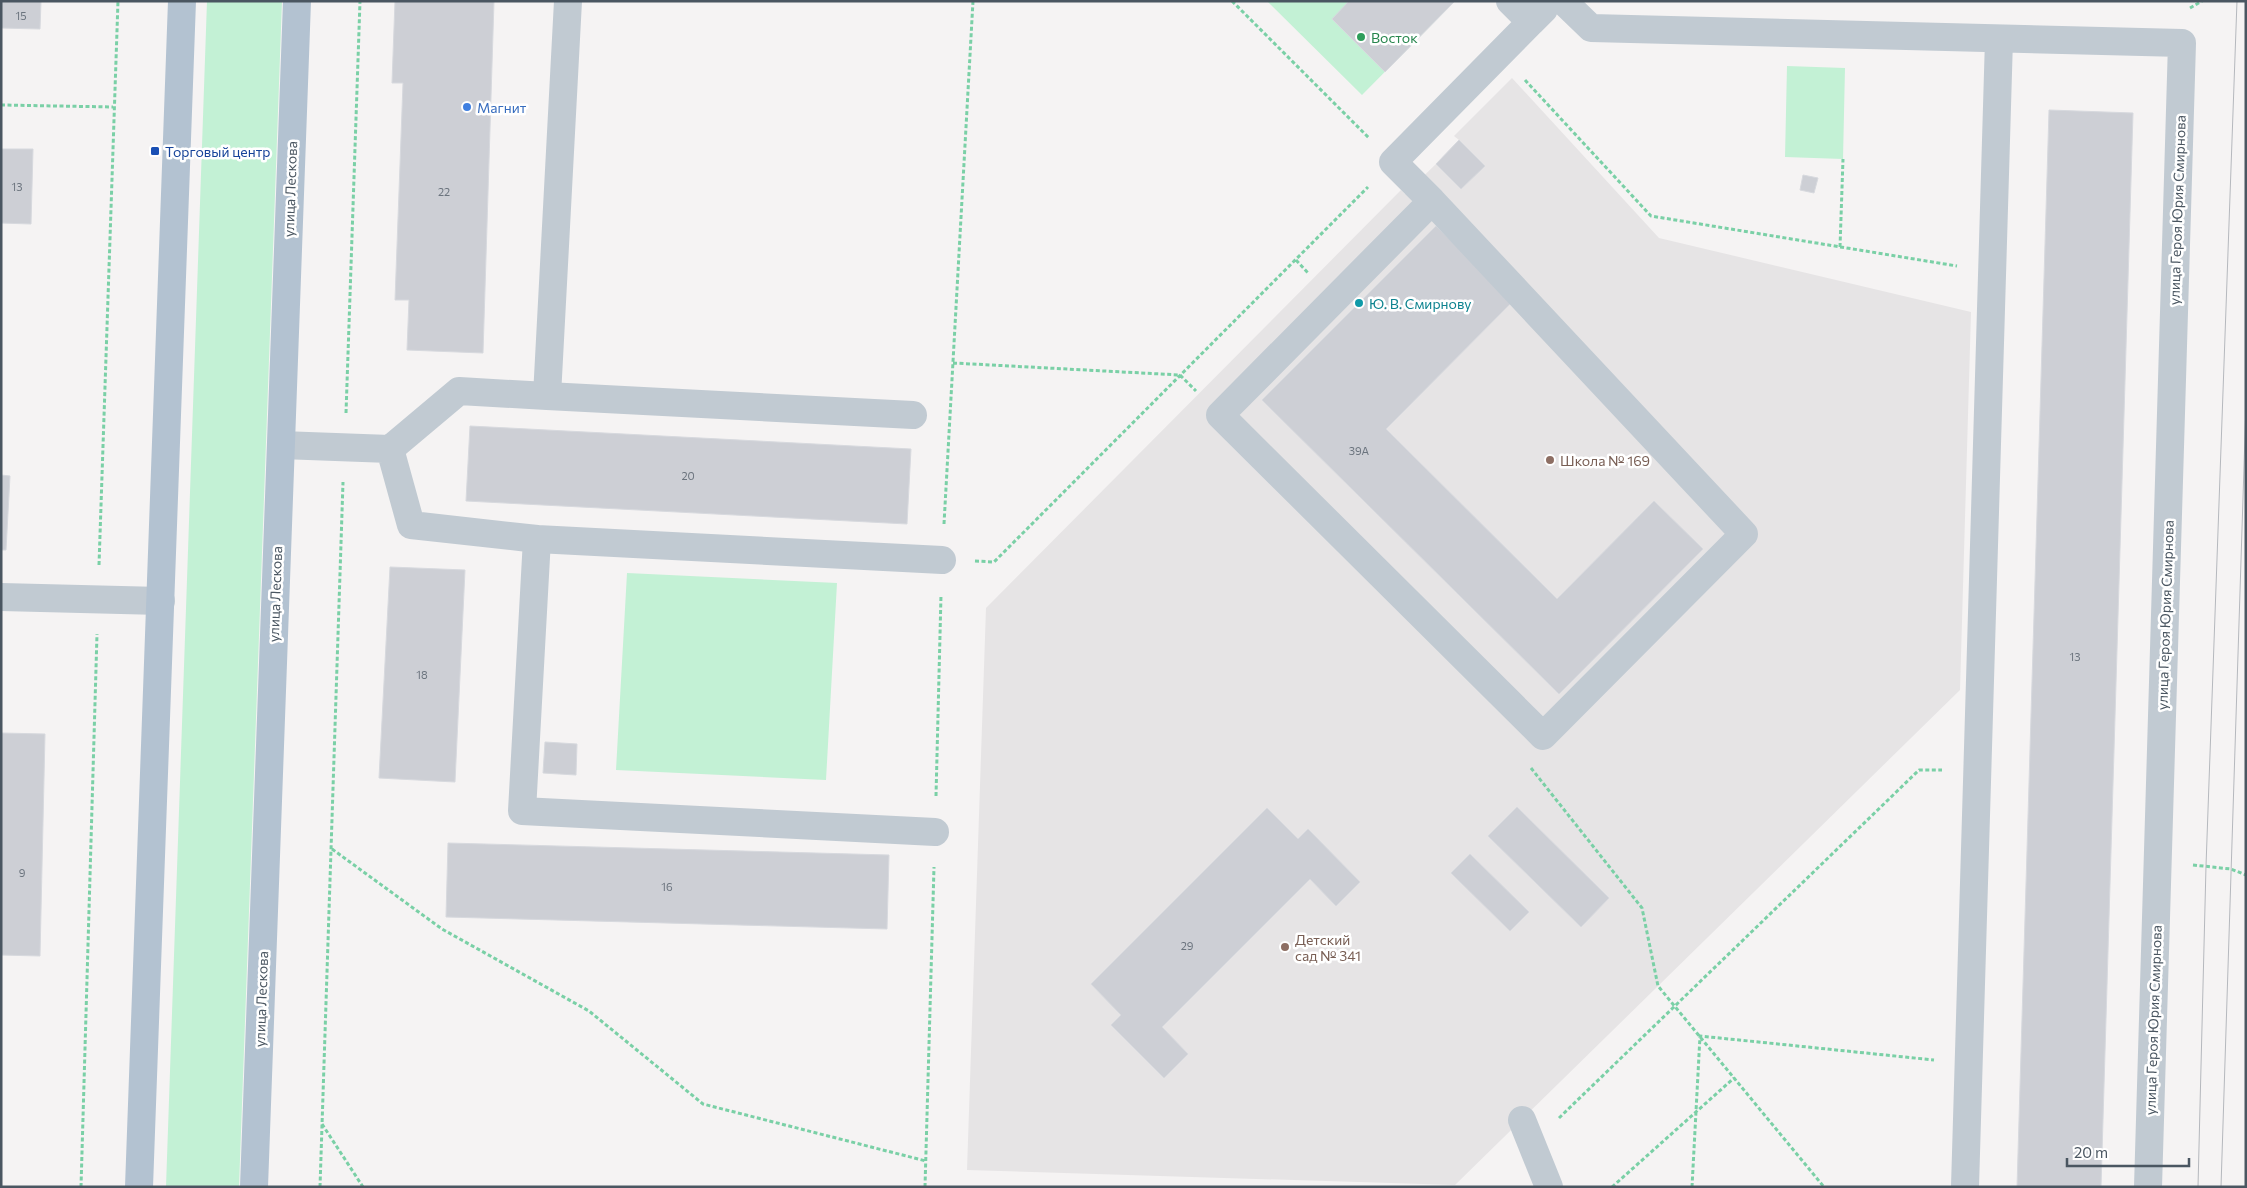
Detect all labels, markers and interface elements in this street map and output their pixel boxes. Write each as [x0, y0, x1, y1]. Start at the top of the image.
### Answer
house number: 15 [15, 9, 27, 22]
place label: Восток [1371, 29, 1418, 46]
marker: Восток [1355, 31, 1367, 43]
place label: Магнит [477, 99, 527, 116]
marker: Магнит [461, 101, 473, 113]
street label: улица Героя Юрия Смирнова [2165, 115, 2189, 305]
street label: улица Лескова [280, 141, 300, 237]
place label: Торговый центр [165, 143, 270, 160]
marker: Торговый центр [149, 145, 161, 157]
house number: 13 [12, 180, 22, 193]
house number: 22 [438, 185, 450, 198]
place label: Ю. В. Смирнову [1369, 295, 1472, 312]
marker: Ю. В. Смирнову [1353, 297, 1365, 309]
house number: 39А [1349, 444, 1370, 457]
place label: Школа № 169 [1560, 452, 1650, 469]
marker: Школа № 169 [1544, 454, 1556, 466]
house number: 20 [681, 469, 695, 482]
street label: улица Героя Юрия Смирнова [2153, 520, 2177, 710]
street label: улица Лескова [265, 546, 285, 642]
house number: 13 [2070, 650, 2080, 663]
house number: 18 [416, 668, 428, 681]
house number: 9 [19, 866, 26, 879]
house number: 16 [661, 880, 673, 893]
street label: улица Героя Юрия Смирнова [2141, 925, 2165, 1115]
place label: Детский сад № 341 [1295, 931, 1361, 964]
house number: 29 [1181, 939, 1194, 952]
marker: Детский сад № 341 [1279, 941, 1291, 953]
street label: улица Лескова [251, 951, 271, 1047]
scale bar [2067, 1136, 2190, 1168]
text: 20 m [2074, 1143, 2108, 1161]

